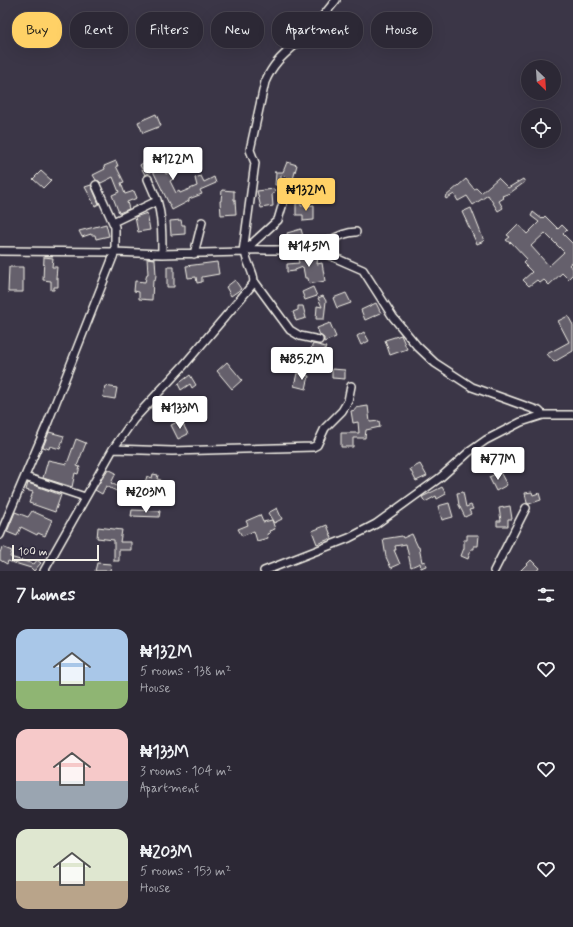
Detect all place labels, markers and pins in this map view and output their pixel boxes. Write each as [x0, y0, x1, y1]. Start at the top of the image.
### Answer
pin: ₦122M [145, 147, 201, 181]
pin: ₦132M [278, 178, 334, 212]
pin: ₦145M [281, 234, 337, 268]
pin: ₦85.2M [269, 347, 335, 381]
pin: ₦133M [152, 396, 208, 430]
pin: ₦77M [474, 447, 522, 481]
pin: ₦203M [118, 480, 174, 514]

